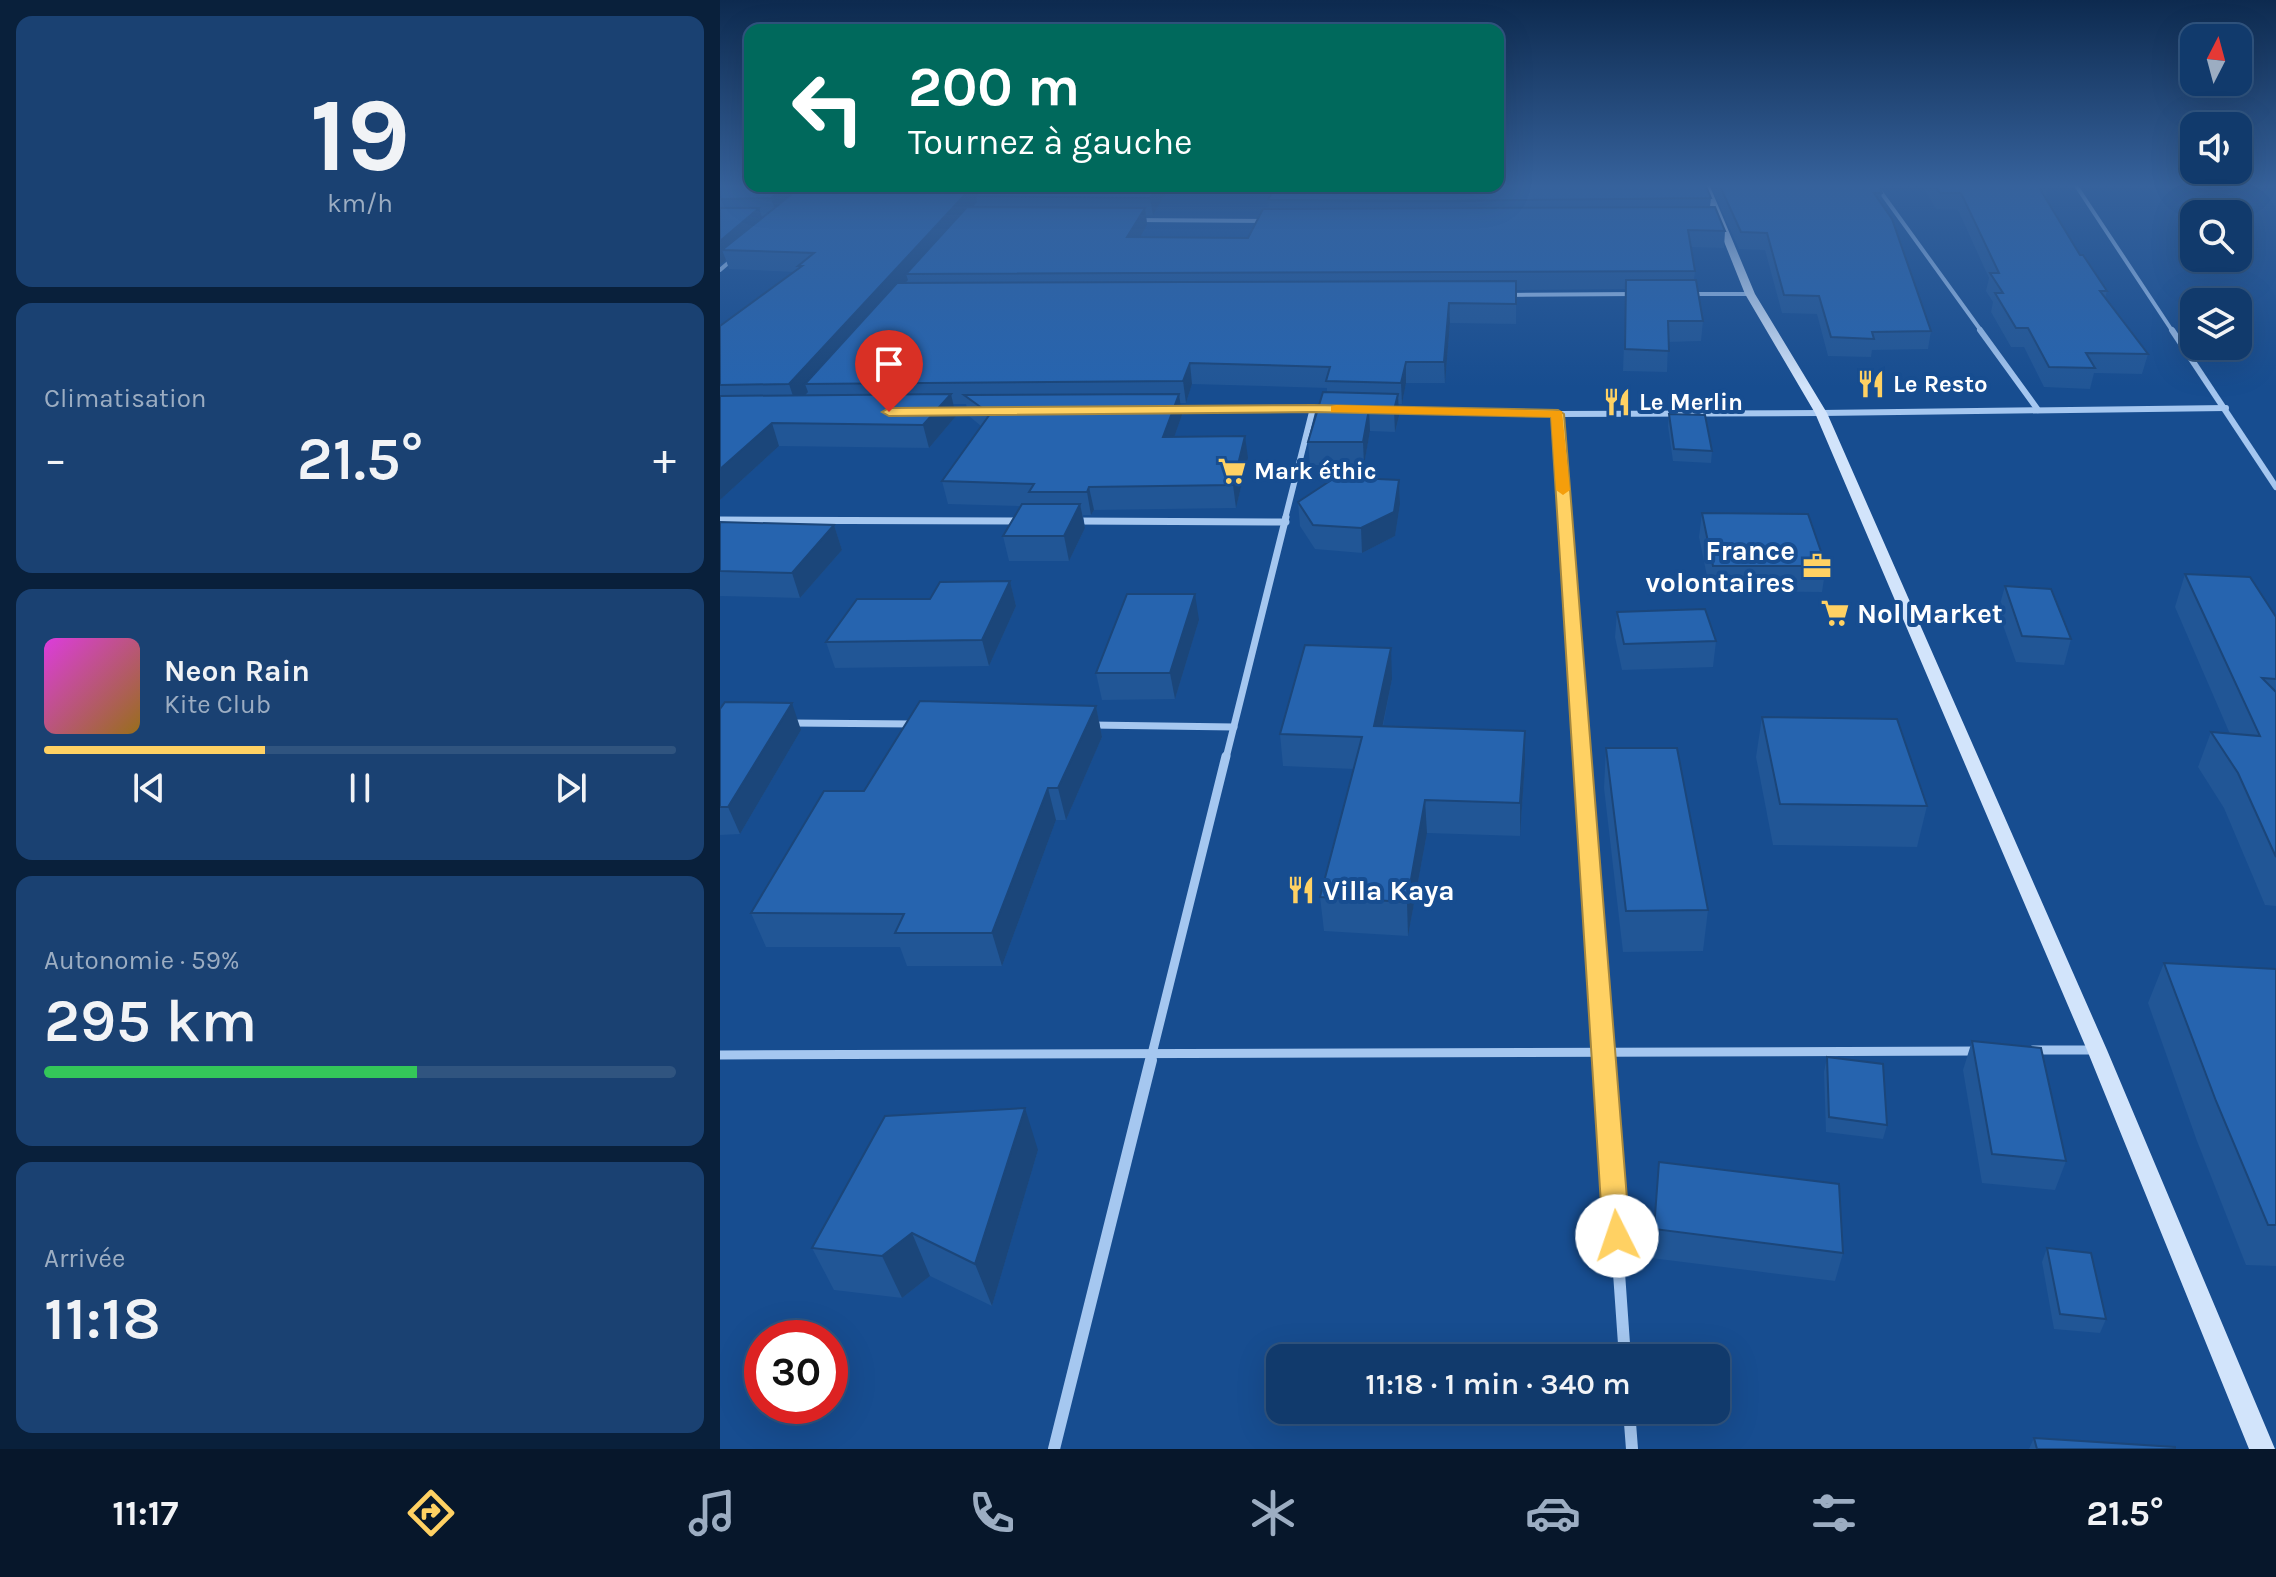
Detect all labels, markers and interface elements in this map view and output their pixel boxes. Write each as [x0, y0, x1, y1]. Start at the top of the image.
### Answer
north arrow [2180, 24, 2252, 96]
map controls [2180, 24, 2252, 360]
text: 200 m [908, 54, 1080, 119]
icon: left [776, 56, 880, 160]
text: 19 [310, 75, 410, 196]
button: sound [2180, 112, 2252, 184]
text: Tournez à gauche [908, 121, 1193, 163]
text: km/h [327, 188, 393, 219]
button: search [2180, 200, 2252, 272]
button: layers [2180, 288, 2252, 360]
pin [855, 330, 923, 412]
icon: arrive [867, 342, 911, 386]
restaurant icon: Le Resto [1856, 369, 1886, 399]
place label: Le Resto [1893, 370, 1988, 398]
text: Climatisation [44, 383, 207, 414]
restaurant icon: Le Merlin [1602, 387, 1632, 417]
place label: Le Merlin [1639, 388, 1743, 416]
text: 21.5° [297, 424, 423, 494]
text: − [44, 434, 67, 485]
text: + [653, 434, 676, 485]
supermarket icon: Mark éthic [1217, 456, 1247, 486]
place label: Mark éthic [1254, 457, 1376, 485]
place label: France volontaires [1646, 534, 1795, 599]
office icon: France volontaires [1802, 551, 1832, 581]
place label: Nol Market [1857, 597, 2003, 630]
supermarket icon: Nol Market [1820, 598, 1850, 628]
text: Neon Rain [164, 653, 310, 689]
text: Kite Club [164, 689, 271, 720]
icon: previous [127, 766, 171, 810]
icon: pause [338, 766, 382, 810]
icon: next [549, 766, 593, 810]
place label: Villa Kaya [1323, 874, 1455, 907]
restaurant icon: Villa Kaya [1286, 875, 1316, 905]
text: Autonomie · 59% [44, 945, 240, 976]
text: 295 km [44, 986, 257, 1056]
position arrow [1575, 1194, 1659, 1278]
text: Arrivée [44, 1243, 125, 1274]
text: 11:18 [44, 1284, 161, 1354]
speed limit sign: 30 [744, 1320, 848, 1424]
text: 11:18 · 1 min · 340 m [1365, 1366, 1631, 1402]
icon: directions [403, 1485, 459, 1541]
icon: music [684, 1485, 740, 1541]
icon: phone [964, 1485, 1020, 1541]
icon: climate [1245, 1485, 1301, 1541]
icon: car [1525, 1485, 1581, 1541]
icon: filters [1806, 1485, 1862, 1541]
text: 11:17 [112, 1492, 178, 1534]
text: 21.5° [2086, 1492, 2164, 1534]

